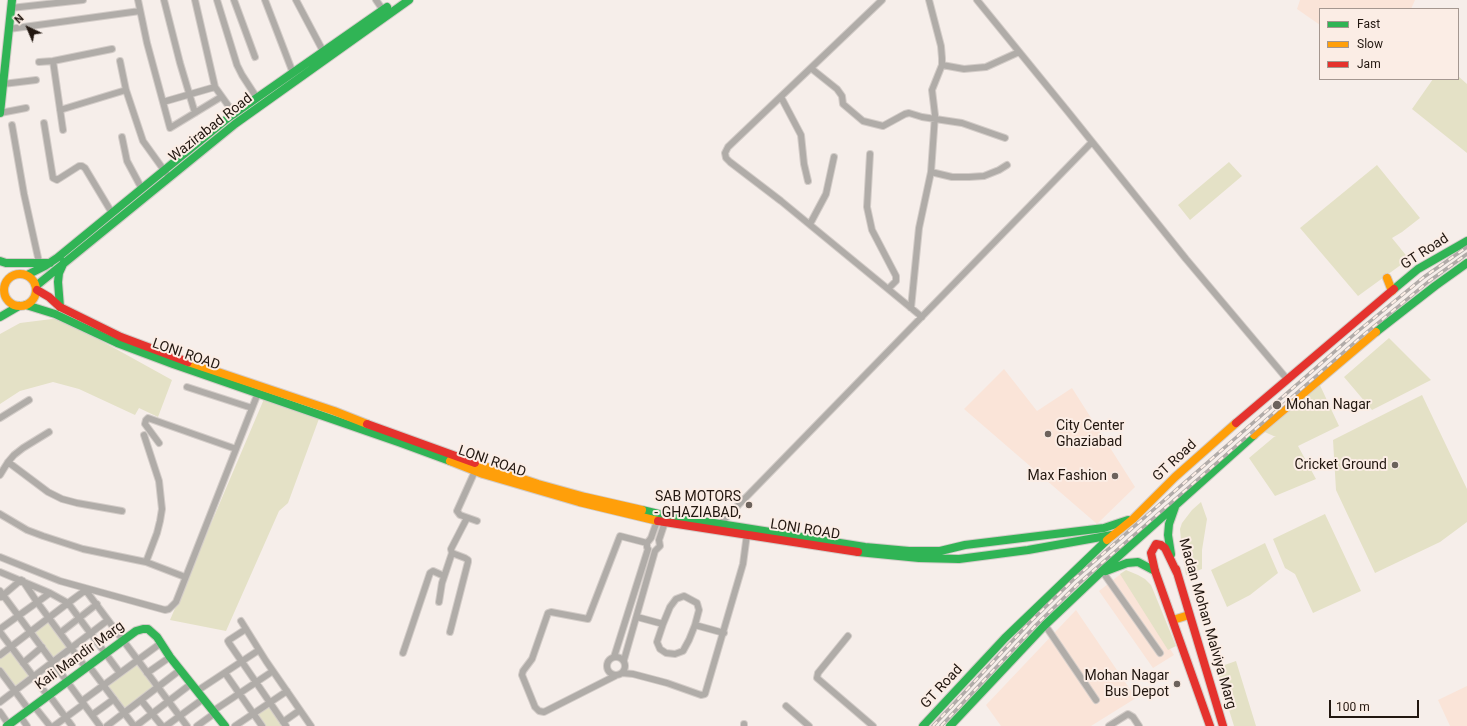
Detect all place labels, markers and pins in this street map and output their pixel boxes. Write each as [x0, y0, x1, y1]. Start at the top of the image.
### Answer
place label: Mohan Nagar [1286, 397, 1371, 413]
marker: Mohan Nagar [1271, 399, 1283, 411]
place label: City Center Ghaziabad [1056, 418, 1124, 450]
marker: City Center Ghaziabad [1043, 429, 1053, 439]
place label: Cricket Ground [1295, 457, 1387, 473]
marker: Cricket Ground [1390, 460, 1400, 470]
place label: Max Fashion [1028, 468, 1107, 484]
marker: Max Fashion [1110, 471, 1120, 481]
place label: SAB MOTORS - GHAZIABAD, [654, 489, 741, 522]
marker: SAB MOTORS - GHAZIABAD, [744, 500, 754, 510]
place label: Mohan Nagar Bus Depot [1084, 668, 1169, 700]
marker: Mohan Nagar Bus Depot [1172, 679, 1182, 689]

